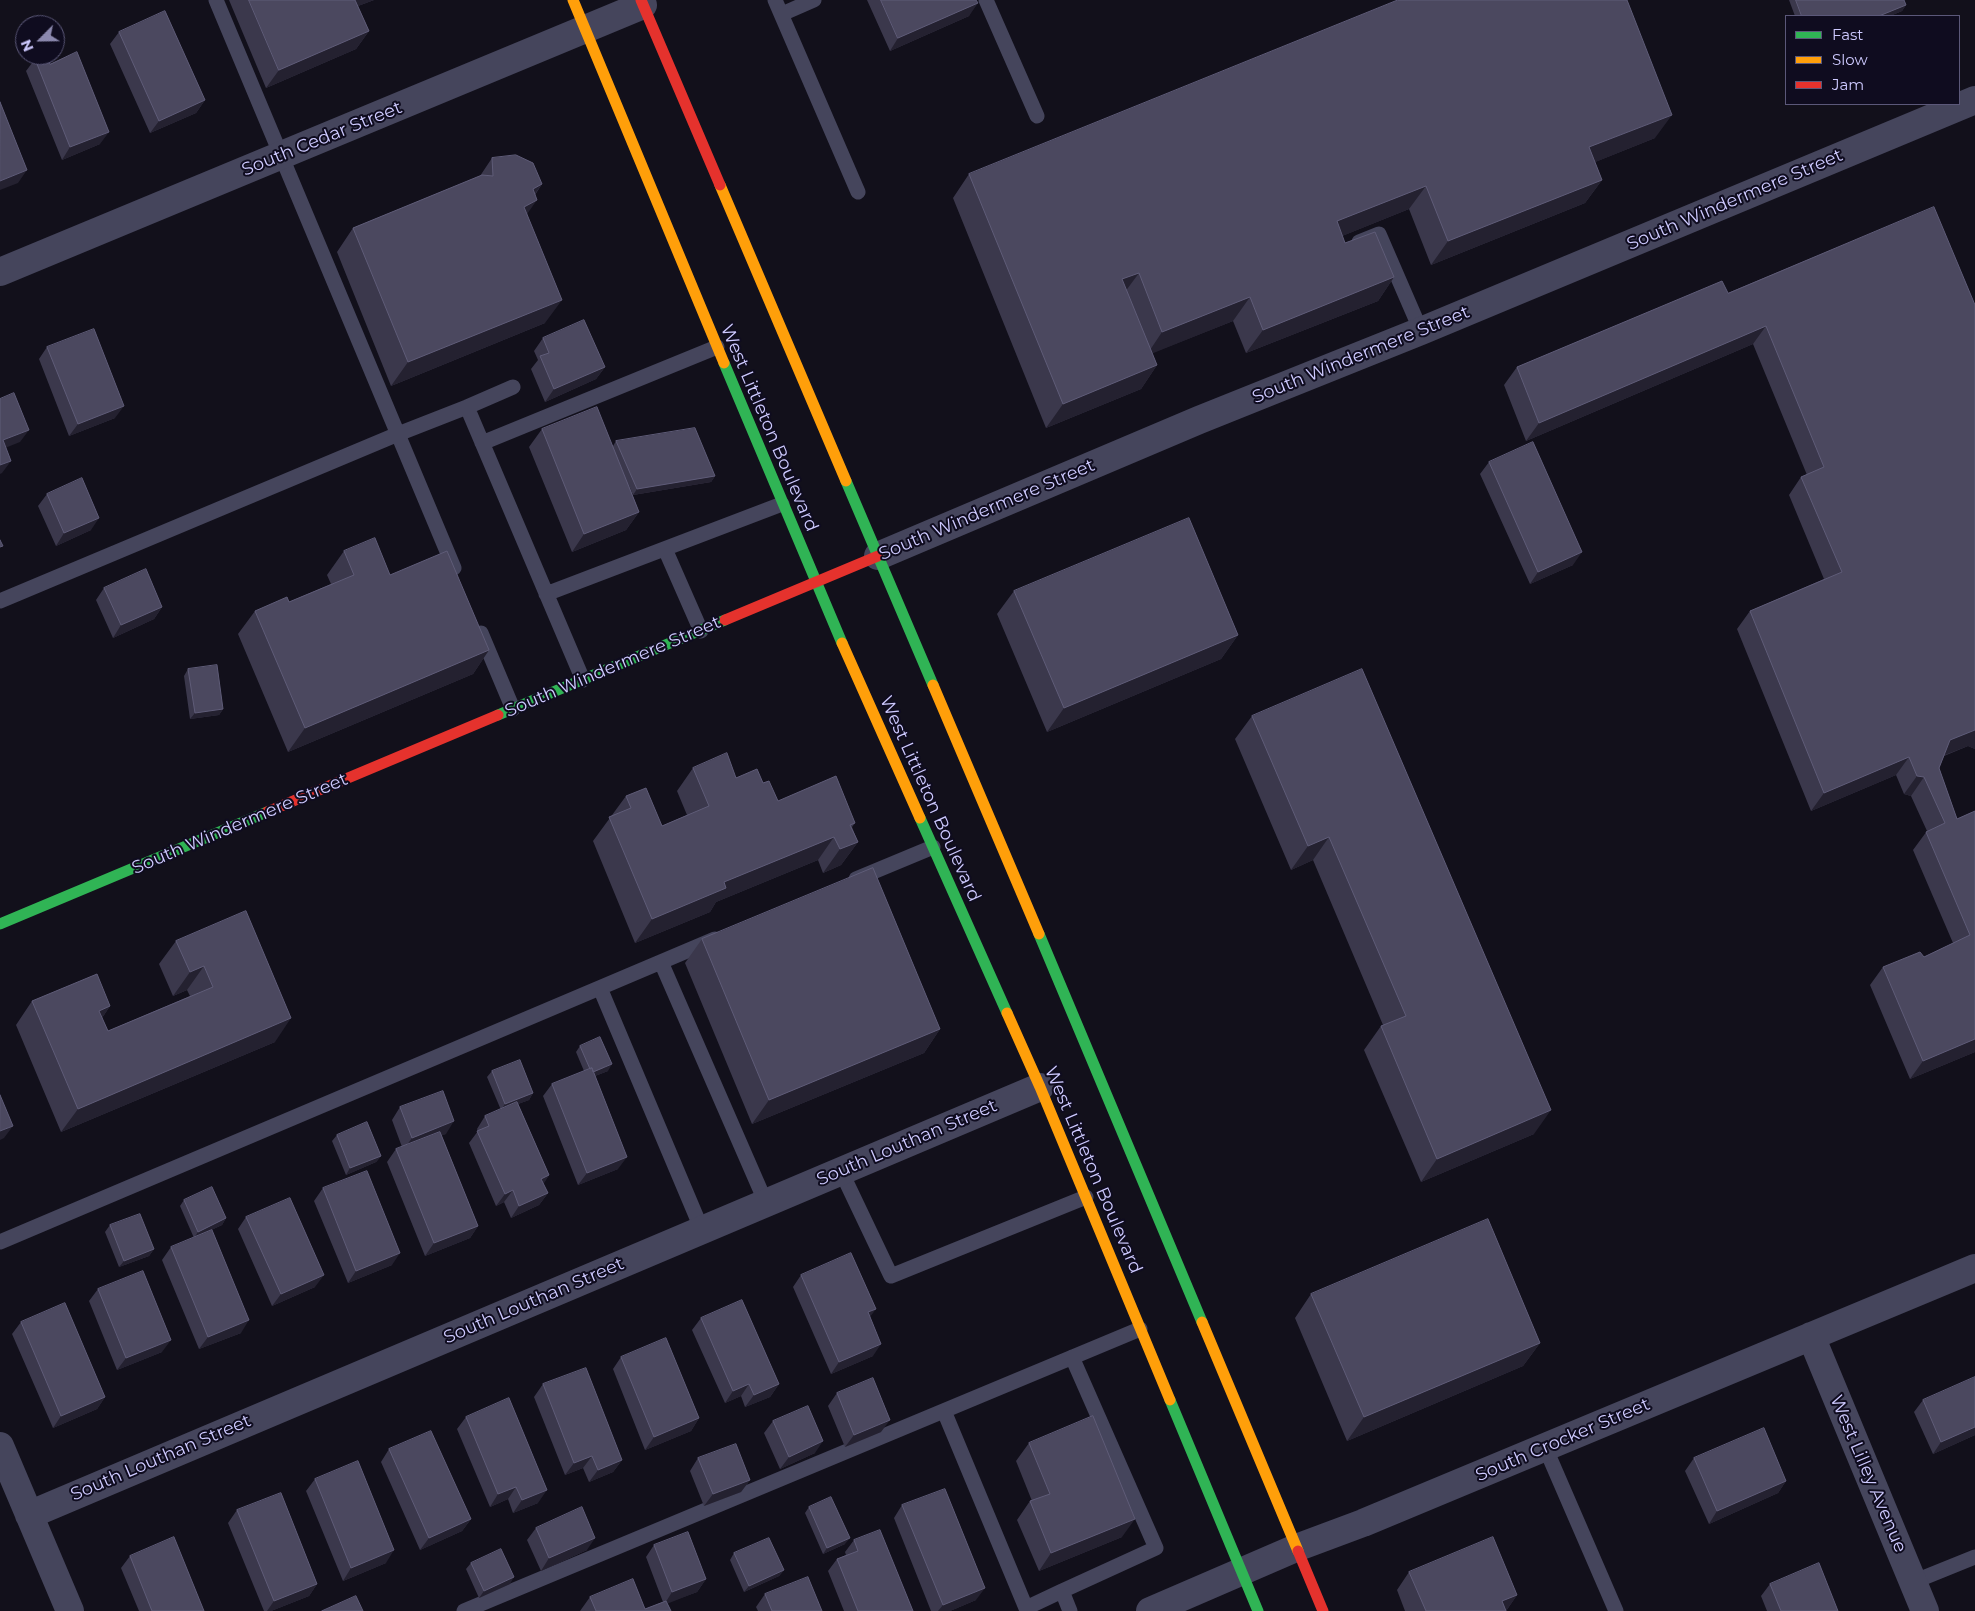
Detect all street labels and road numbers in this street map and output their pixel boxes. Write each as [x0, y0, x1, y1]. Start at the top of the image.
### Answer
street label: South Cedar Street [239, 97, 405, 181]
street label: South Windermere Street [1624, 145, 1846, 255]
street label: South Windermere Street [1249, 301, 1473, 409]
street label: West Littleton Boulevard [716, 321, 822, 535]
street label: South Windermere Street [876, 455, 1098, 565]
street label: South Windermere Street [502, 612, 724, 722]
street label: West Littleton Boulevard [875, 693, 985, 905]
street label: South Windermere Street [129, 769, 351, 879]
street label: West Littleton Boulevard [1040, 1063, 1146, 1277]
street label: South Louthan Street [814, 1095, 1000, 1191]
street label: South Louthan Street [441, 1253, 627, 1349]
street label: West Lilley Avenue [1825, 1392, 1911, 1556]
street label: South Crocker Street [1473, 1393, 1653, 1487]
street label: South Louthan Street [68, 1410, 254, 1506]

